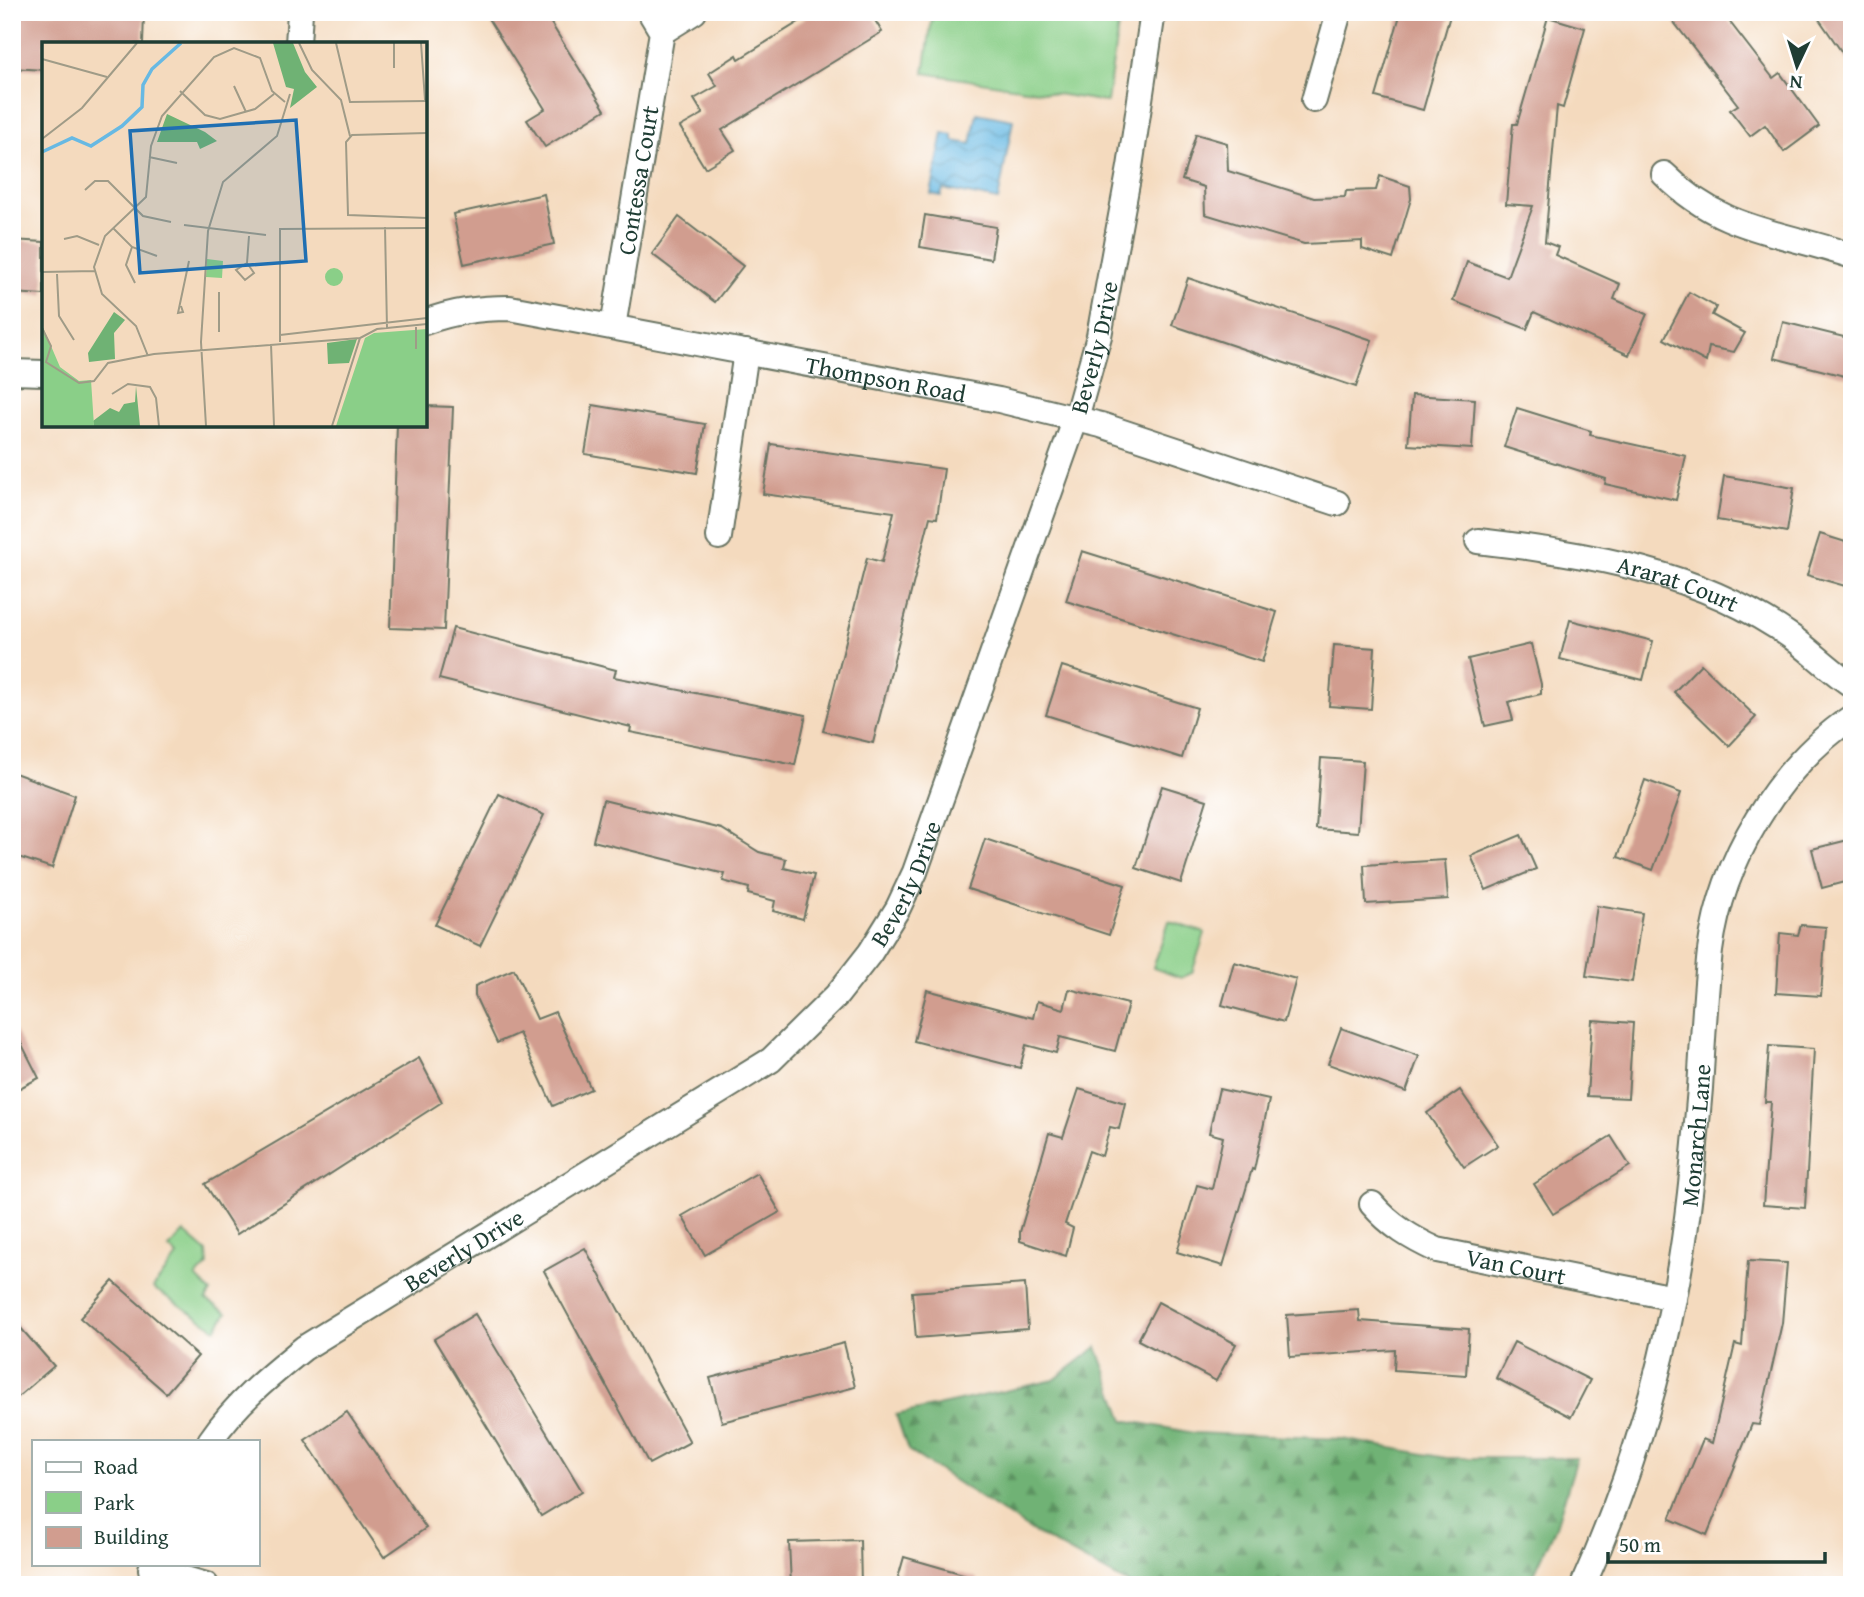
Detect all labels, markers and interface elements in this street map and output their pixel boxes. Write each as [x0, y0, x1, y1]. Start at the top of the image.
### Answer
north arrow [1762, 32, 1832, 102]
inset map [42, 42, 427, 427]
text: N [1788, 69, 1803, 97]
street label: Contessa Court [608, 102, 667, 257]
street label: Beverly Drive [1061, 278, 1126, 418]
street label: Thompson Road [803, 346, 969, 411]
street label: Ararat Court [1614, 546, 1746, 621]
street label: Beverly Drive [861, 816, 949, 953]
street label: Monarch Lane [1671, 1063, 1719, 1208]
street label: Beverly Drive [397, 1199, 530, 1300]
street label: Van Court [1463, 1239, 1570, 1293]
legend [32, 1440, 259, 1566]
text: Road [94, 1451, 139, 1482]
text: Park [94, 1487, 135, 1518]
scale bar [1608, 1520, 1826, 1564]
text: Building [94, 1521, 169, 1552]
text: 50 m [1619, 1529, 1661, 1560]

